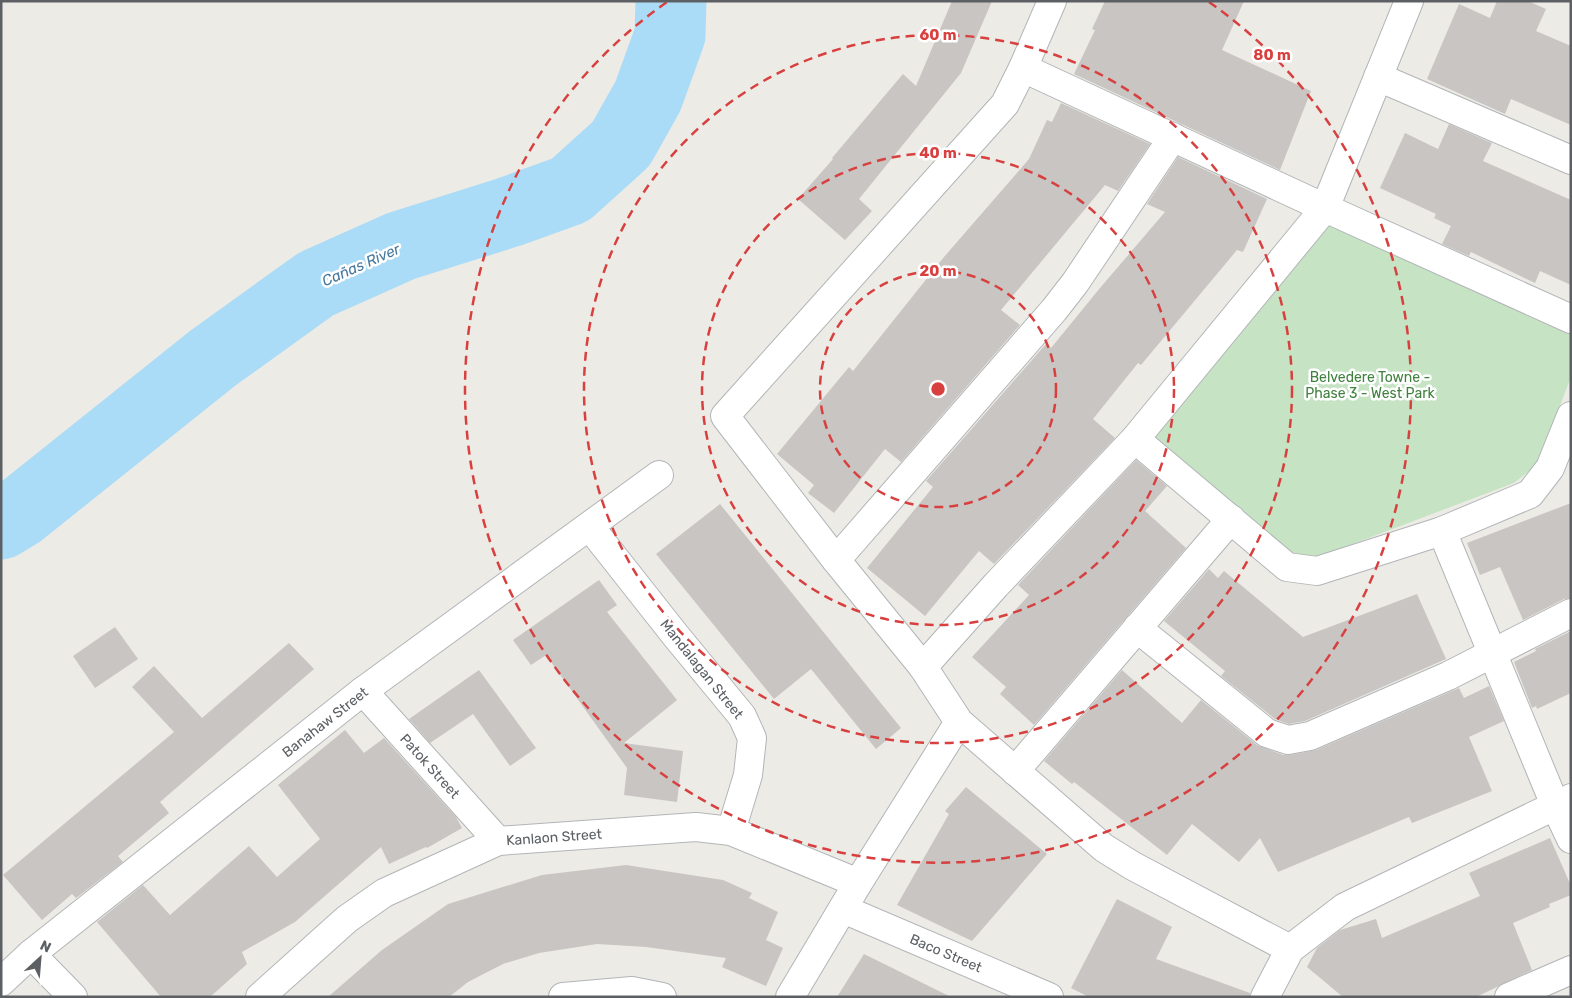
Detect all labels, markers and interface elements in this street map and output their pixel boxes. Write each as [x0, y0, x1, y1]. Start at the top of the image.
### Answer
text: 60 m [920, 26, 956, 44]
text: 80 m [1253, 46, 1291, 64]
text: 40 m [919, 144, 957, 162]
water label: Cañas River [319, 239, 404, 290]
text: 20 m [920, 262, 956, 280]
park label: Belvedere Towne - Phase 3 - West Park [1305, 369, 1435, 402]
centre of rings [929, 380, 947, 398]
street label: Mandalagan Street [656, 616, 747, 723]
street label: Banahaw Street [279, 683, 372, 761]
street label: Patok Street [396, 731, 463, 803]
street label: Kanlaon Street [506, 826, 603, 849]
street label: Baco Street [907, 931, 985, 976]
north arrow [15, 933, 65, 983]
text: N [37, 937, 54, 957]

